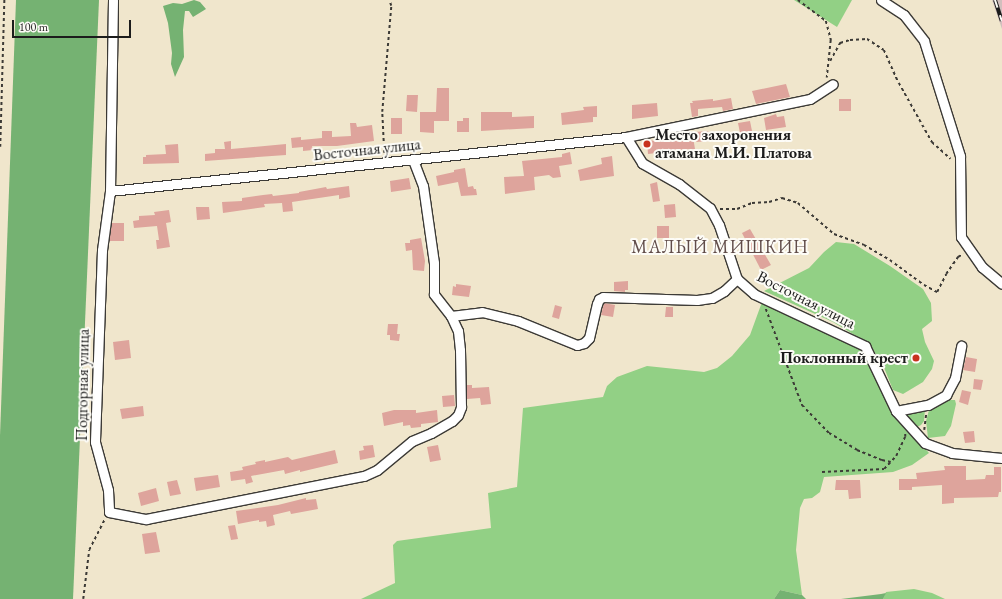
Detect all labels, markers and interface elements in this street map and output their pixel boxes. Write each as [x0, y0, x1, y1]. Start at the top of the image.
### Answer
scale bar [14, 12, 133, 38]
text: 100 m [19, 19, 48, 35]
place label: Место захоронения атамана М.И. Платова [655, 125, 812, 163]
street label: Восточная улица [312, 135, 422, 165]
marker: Место захоронения атамана М.И. Платова [642, 139, 652, 149]
district label: МАЛЫЙ МИШКИН [631, 236, 809, 258]
street label: Восточная улица [754, 267, 858, 333]
street label: Подгорная улица [72, 329, 94, 441]
place label: Поклонный крест [780, 348, 908, 368]
marker: Поклонный крест [911, 353, 921, 363]

